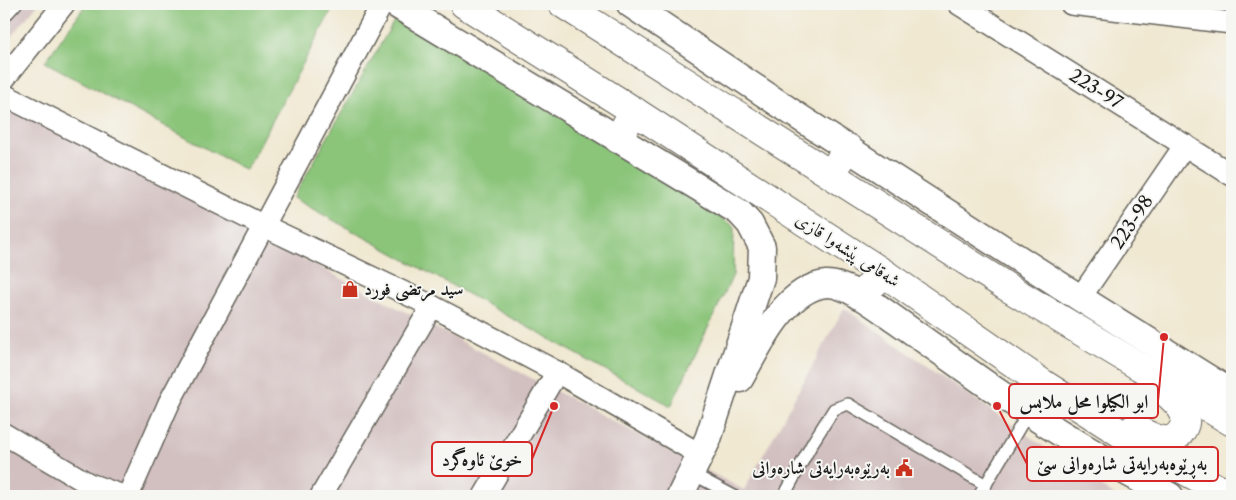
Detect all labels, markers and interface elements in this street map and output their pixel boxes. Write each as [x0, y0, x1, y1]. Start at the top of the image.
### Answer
street label: 223-97 [1065, 64, 1127, 114]
street label: 223-98 [1106, 191, 1158, 253]
street label: شەقامی پێشەوا قازی [791, 208, 904, 293]
place label: سيد مرتضى فورد [364, 278, 463, 302]
shop icon: سيد مرتضى فورد [340, 279, 360, 299]
callout: ابو الكيلوا محل ملابس [1009, 384, 1158, 418]
text: ابو الكيلوا محل ملابس [1020, 390, 1148, 415]
callout: خوێ ئاوەگرد [432, 442, 532, 476]
text: خوێ ئاوەگرد [442, 447, 522, 472]
callout: بەڕێوەبەرایەتی شارەوانی سێ [1027, 447, 1218, 481]
text: بەڕێوەبەرایەتی شارەوانی سێ [1037, 452, 1208, 480]
place label: بەرێوەبەرایەتی شارەوانی [751, 457, 890, 479]
public building icon: بەرێوەبەرایەتی شارەوانی [894, 458, 914, 478]

